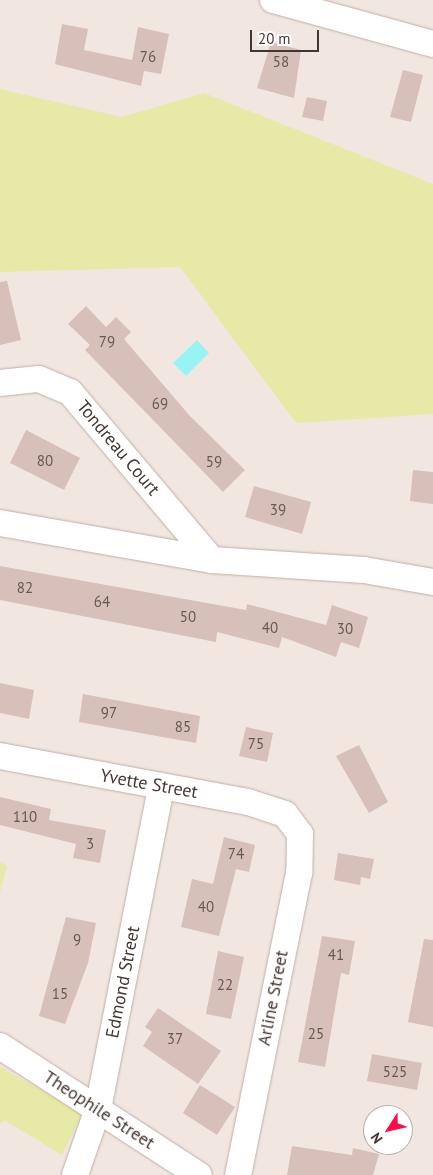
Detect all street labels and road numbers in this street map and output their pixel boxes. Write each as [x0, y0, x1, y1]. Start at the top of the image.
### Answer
street label: Tondreau Court [72, 396, 164, 500]
street label: Yvette Street [99, 765, 199, 803]
street label: Edmond Street [102, 924, 144, 1040]
street label: Arline Street [253, 949, 293, 1047]
street label: Theophile Street [39, 1066, 159, 1154]

